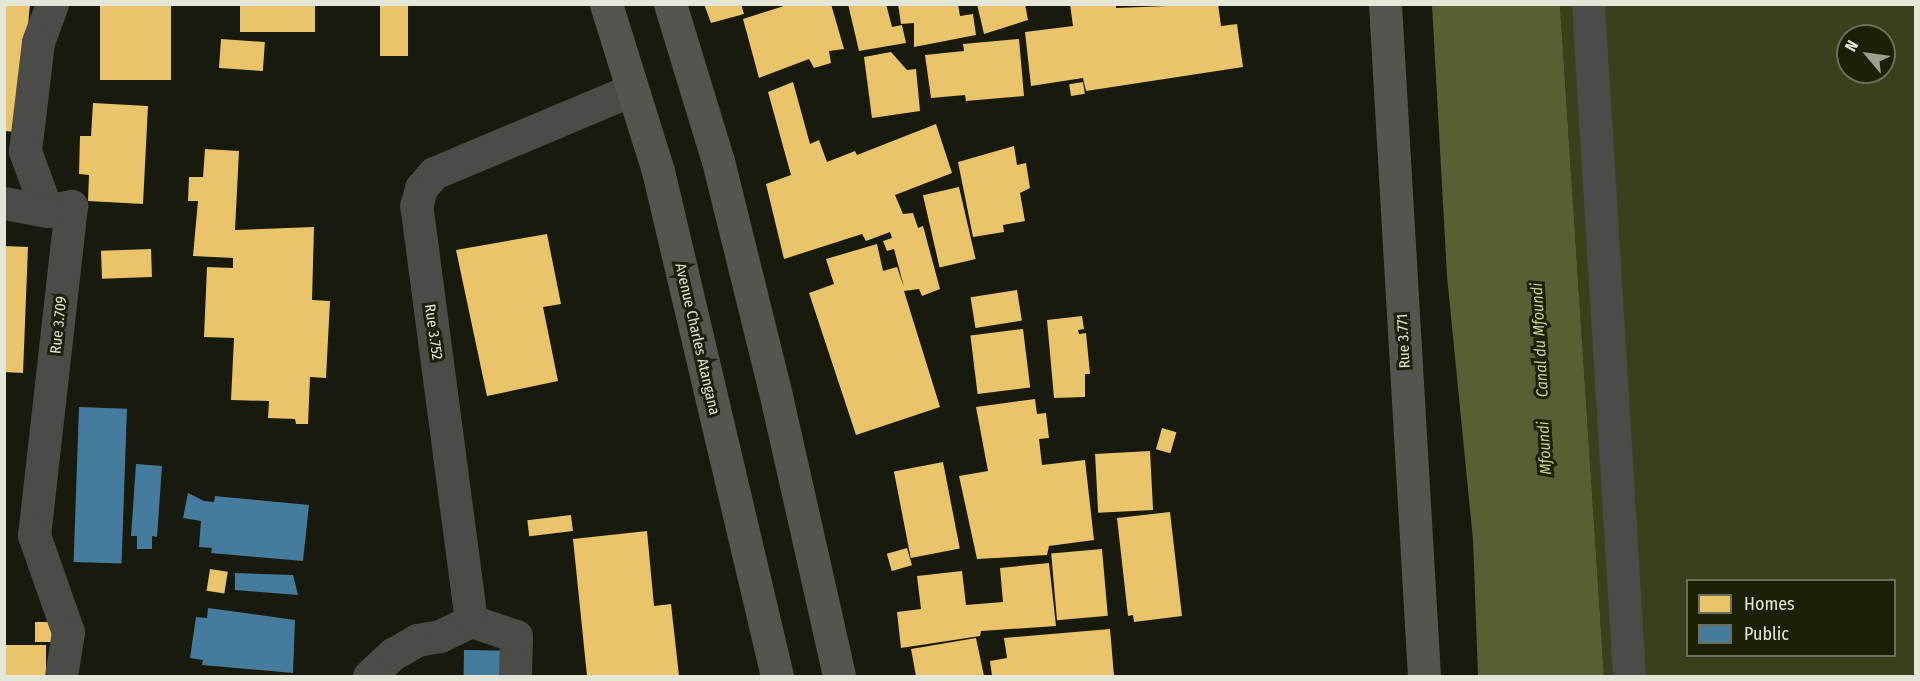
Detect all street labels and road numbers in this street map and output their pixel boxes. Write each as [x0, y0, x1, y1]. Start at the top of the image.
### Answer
street label: Avenue Charles Atangana [671, 261, 723, 417]
street label: Rue 3.709 [47, 295, 71, 355]
street label: Rue 3.752 [420, 303, 446, 361]
street label: Rue 3.771 [1394, 313, 1414, 369]

